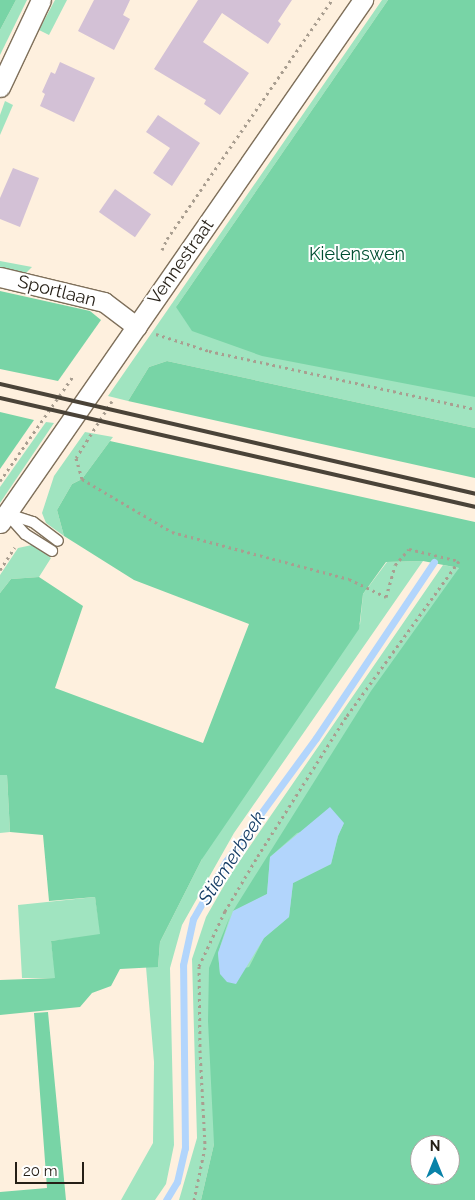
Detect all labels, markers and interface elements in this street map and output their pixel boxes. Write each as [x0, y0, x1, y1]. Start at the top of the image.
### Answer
street label: Vennestraat [144, 215, 218, 309]
park label: Kielenswen [309, 243, 405, 265]
street label: Sportlaan [16, 271, 98, 311]
water label: Stiemerbeek [193, 807, 271, 909]
north arrow [410, 1135, 460, 1185]
text: N [430, 1138, 440, 1154]
scale bar [18, 1152, 86, 1184]
text: 20 m [23, 1162, 58, 1180]

